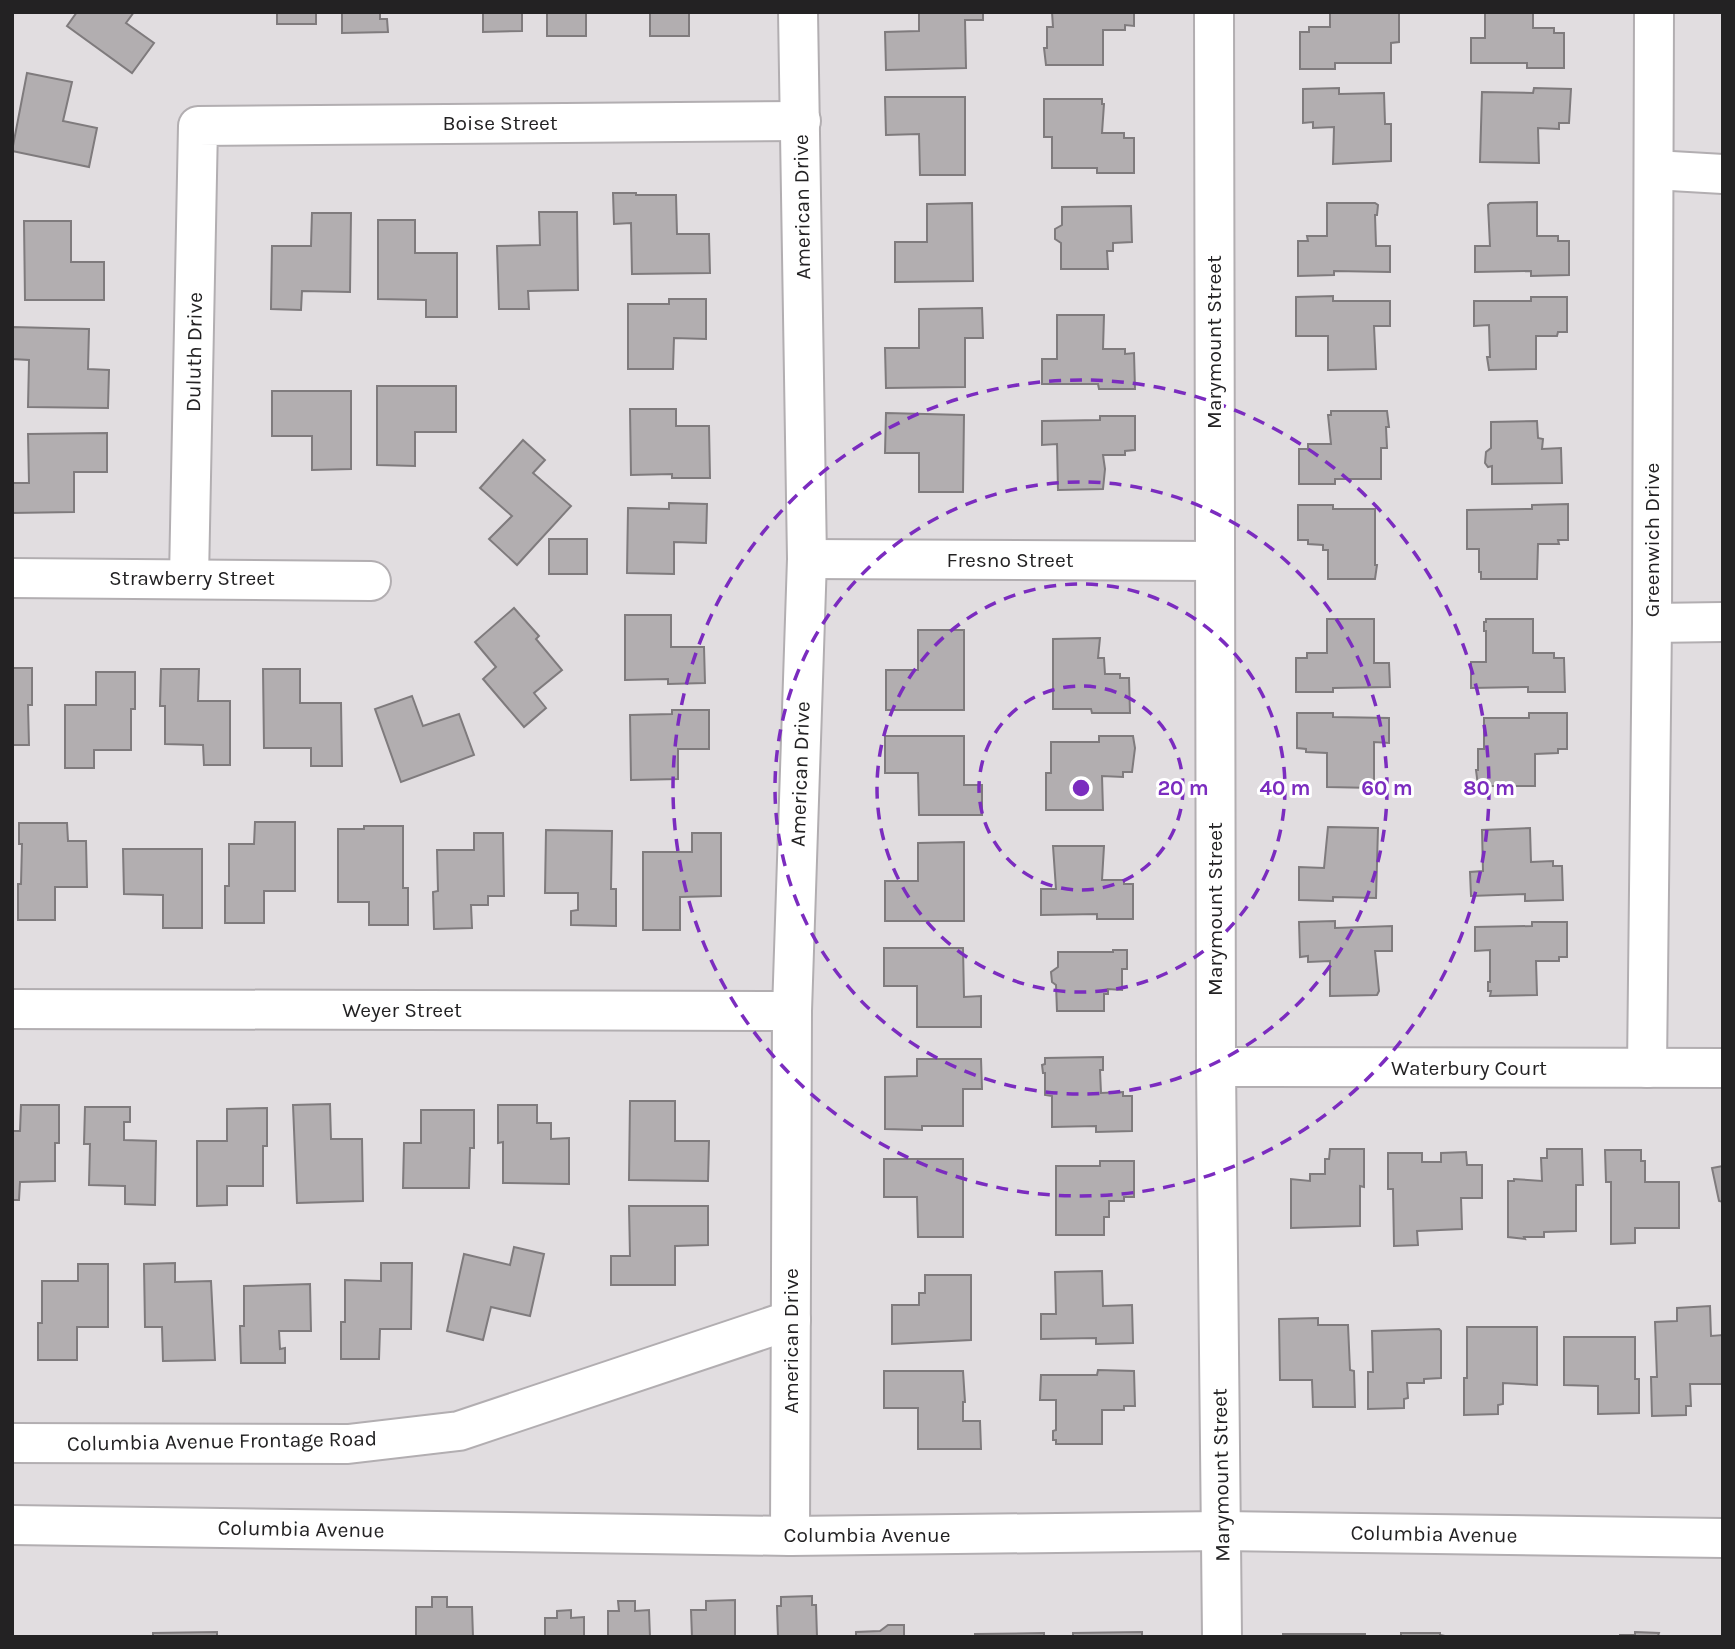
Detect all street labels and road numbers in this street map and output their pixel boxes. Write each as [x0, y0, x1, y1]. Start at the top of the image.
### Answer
street label: Boise Street [442, 111, 558, 135]
street label: American Drive [789, 134, 815, 280]
street label: Marymount Street [1202, 255, 1226, 429]
street label: Duluth Drive [181, 292, 207, 412]
street label: Greenwich Drive [1640, 463, 1664, 617]
street label: Fresno Street [946, 548, 1074, 572]
street label: Strawberry Street [109, 566, 275, 590]
street label: American Drive [785, 701, 815, 847]
street label: Marymount Street [1203, 822, 1227, 996]
street label: Weyer Street [342, 998, 462, 1022]
street label: Waterbury Court [1391, 1056, 1547, 1080]
street label: American Drive [779, 1268, 803, 1414]
street label: Marymount Street [1207, 1388, 1235, 1562]
street label: Columbia Avenue Frontage Road [67, 1426, 377, 1456]
street label: Columbia Avenue [217, 1516, 385, 1542]
street label: Columbia Avenue [1350, 1521, 1518, 1547]
street label: Columbia Avenue [784, 1523, 950, 1547]

